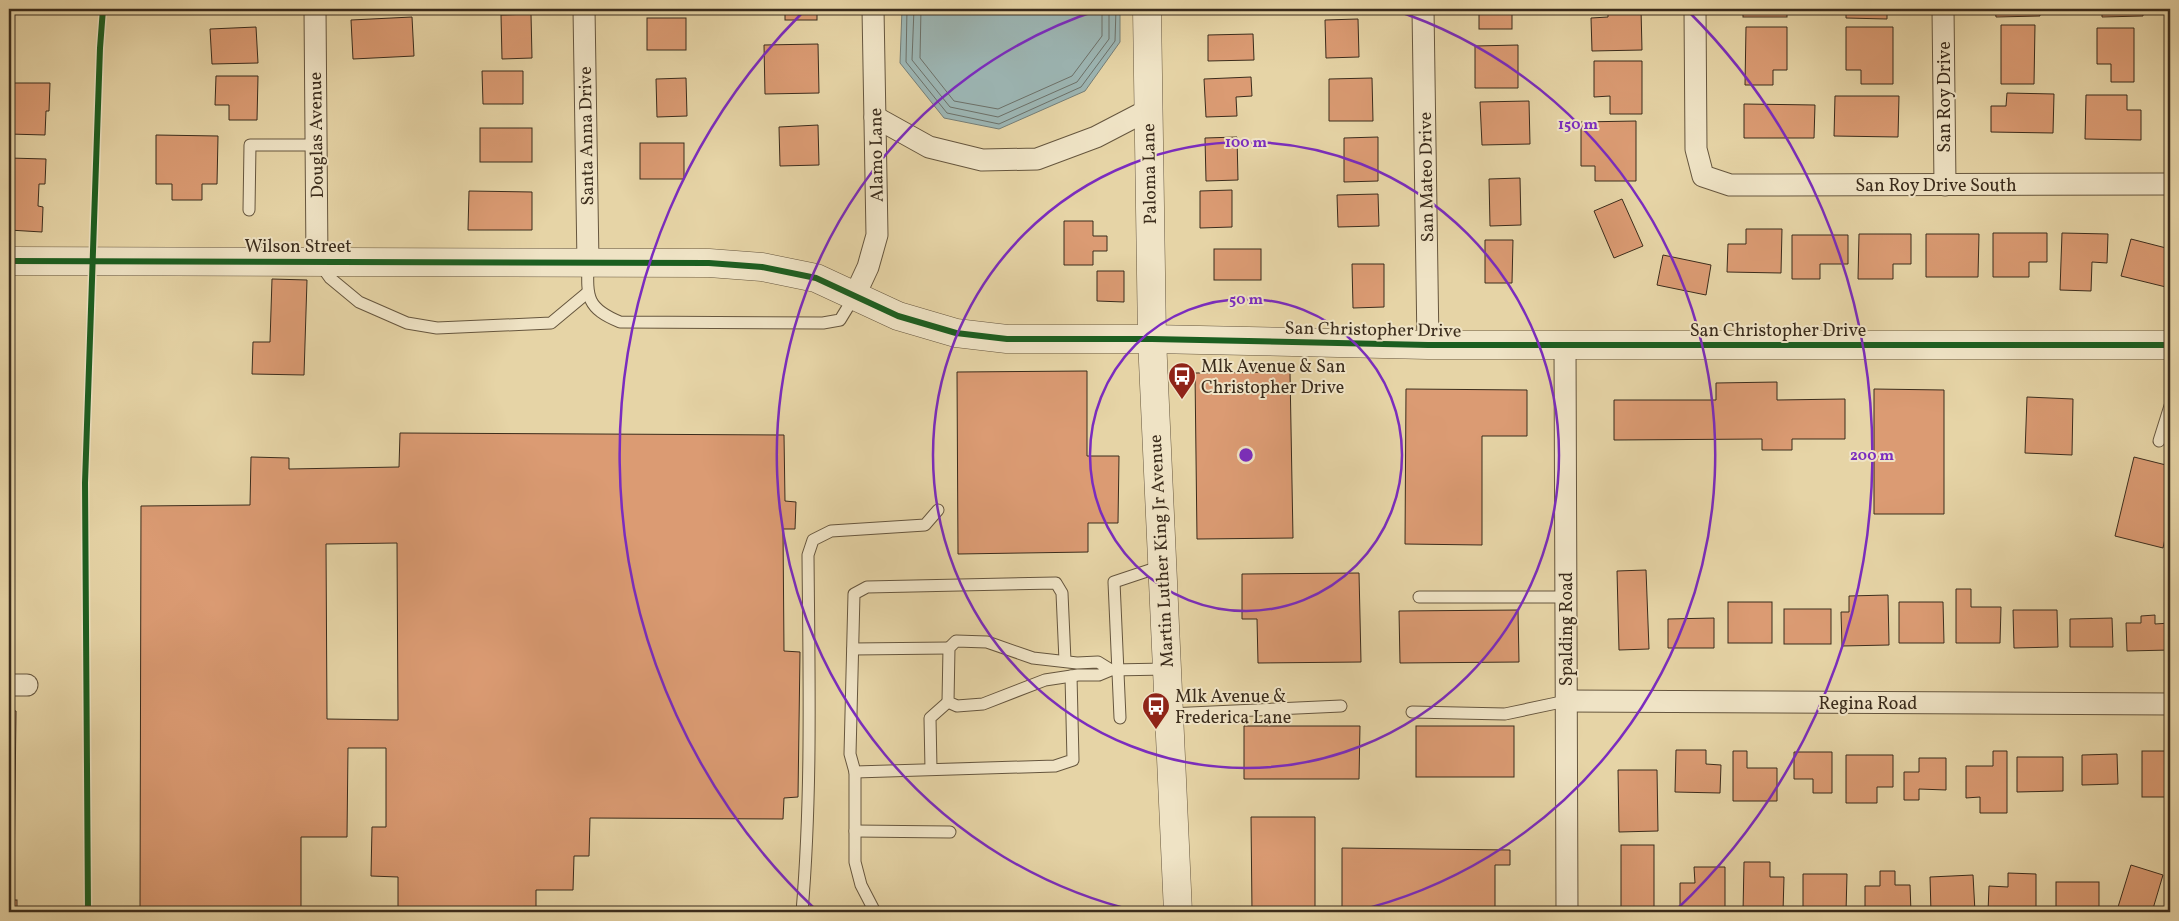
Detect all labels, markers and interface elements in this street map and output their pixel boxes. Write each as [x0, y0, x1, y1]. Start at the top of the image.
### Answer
street label: San Roy Drive [1933, 41, 1958, 153]
street label: Santa Anna Drive [574, 66, 601, 206]
street label: Douglas Avenue [304, 71, 331, 198]
street label: Alamo Lane [864, 108, 891, 202]
street label: San Mateo Drive [1414, 112, 1441, 242]
text: 150 m [1558, 115, 1598, 136]
street label: Paloma Lane [1137, 123, 1164, 225]
text: 100 m [1225, 133, 1268, 154]
street label: San Roy Drive South [1855, 174, 2017, 199]
street label: Wilson Street [244, 235, 352, 260]
text: 50 m [1229, 290, 1263, 311]
street label: San Christopher Drive [1284, 316, 1461, 345]
street label: San Christopher Drive [1690, 319, 1866, 344]
place label: Mlk Avenue & San Christopher Drive [1201, 355, 1346, 401]
bus stop icon: Mlk Avenue & San Christopher Drive [1167, 361, 1197, 400]
street label: Martin Luther King Jr Avenue [1144, 434, 1181, 668]
centre of rings [1237, 446, 1255, 464]
text: 200 m [1850, 446, 1894, 467]
street label: Spalding Road [1555, 572, 1580, 686]
place label: Mlk Avenue & Frederica Lane [1175, 685, 1291, 731]
bus stop icon: Mlk Avenue & Frederica Lane [1141, 691, 1171, 730]
street label: Regina Road [1818, 692, 1918, 717]

